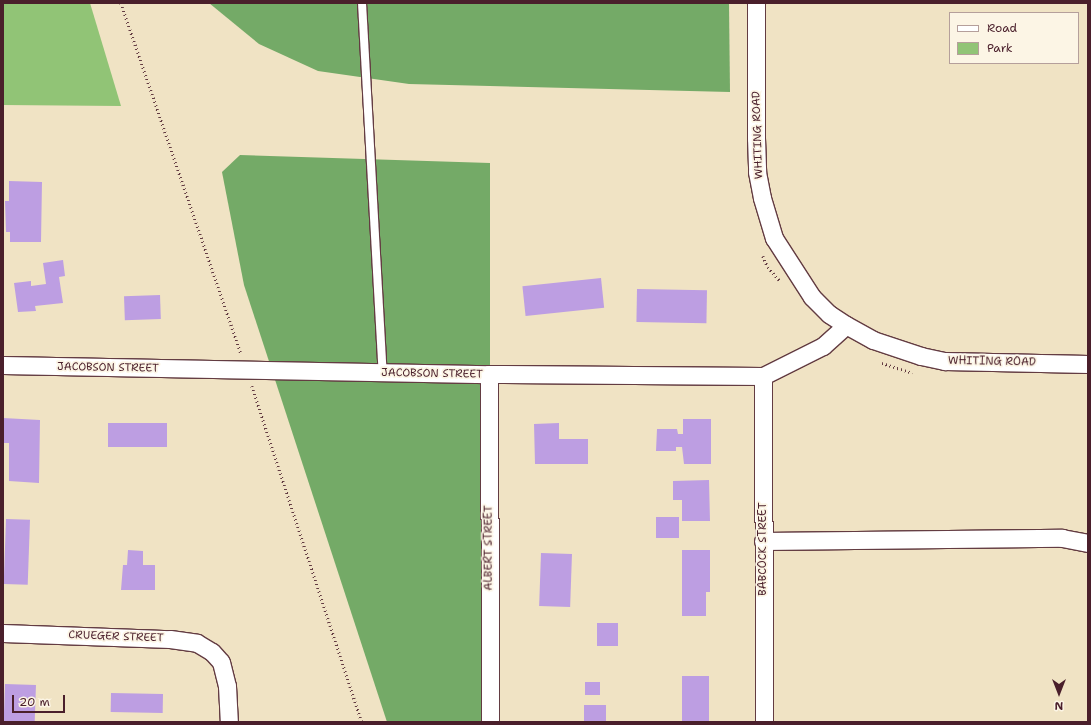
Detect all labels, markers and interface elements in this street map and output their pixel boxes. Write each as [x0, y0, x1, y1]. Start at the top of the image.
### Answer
legend [949, 12, 1079, 64]
text: Road [987, 20, 1017, 36]
text: Park [987, 40, 1013, 56]
street label: WHITING ROAD [750, 91, 766, 179]
street label: WHITING ROAD [948, 355, 1036, 369]
street label: JACOBSON STREET [57, 361, 159, 375]
street label: JACOBSON STREET [381, 367, 483, 381]
street label: BABCOCK STREET [756, 502, 770, 596]
street label: ALBERT STREET [482, 505, 496, 591]
street label: CRUEGER STREET [68, 629, 164, 645]
north arrow [1039, 673, 1079, 713]
scale bar [14, 687, 67, 713]
text: 20 m [19, 694, 50, 710]
text: N [1055, 698, 1063, 713]

